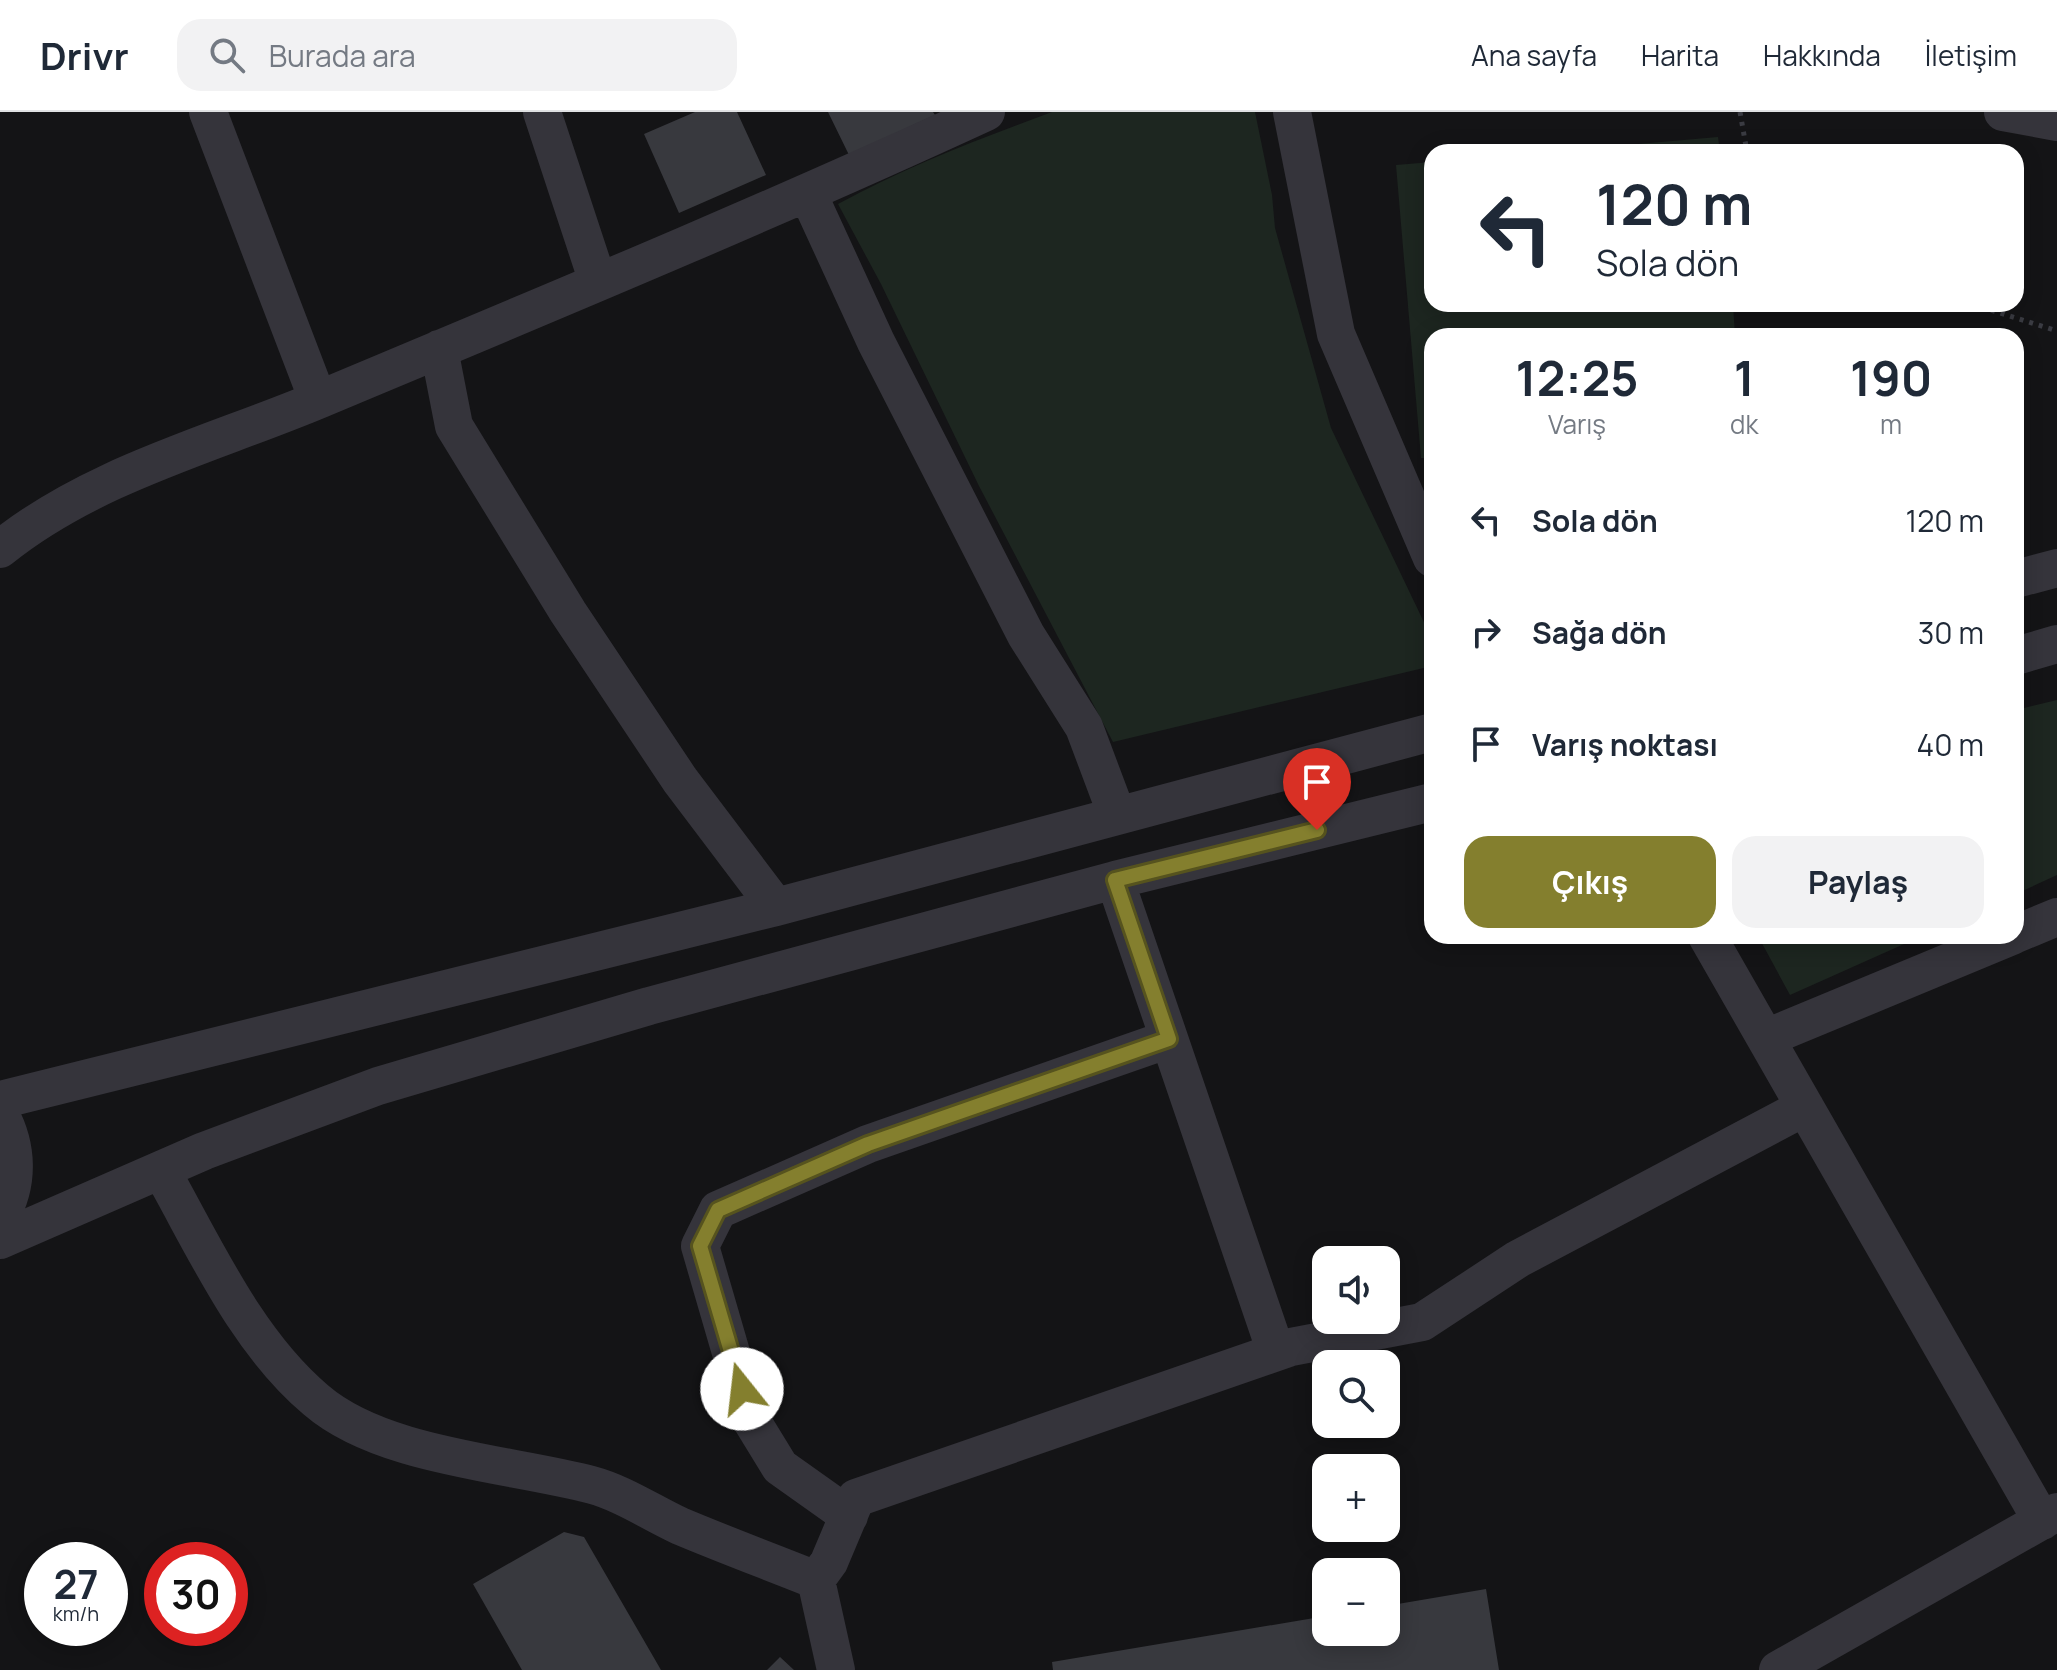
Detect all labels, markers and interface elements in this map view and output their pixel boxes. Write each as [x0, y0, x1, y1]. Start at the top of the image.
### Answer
search box [177, 19, 737, 91]
text: Drivr [40, 29, 129, 81]
icon: search [205, 33, 249, 77]
text: Burada ara [269, 35, 416, 76]
text: Ana sayfa [1471, 36, 1597, 74]
text: Harita [1641, 36, 1719, 74]
text: Hakkında [1763, 36, 1881, 74]
text: İletişim [1925, 36, 2017, 74]
text: 120 m [1596, 165, 1752, 242]
icon: left [1464, 176, 1568, 280]
text: Sola dön [1596, 238, 1739, 287]
text: 12:25 [1516, 345, 1638, 410]
text: 1 [1734, 345, 1755, 410]
text: 190 [1850, 345, 1932, 410]
text: Varış [1548, 406, 1606, 442]
text: dk [1730, 406, 1758, 442]
text: m [1880, 406, 1902, 442]
icon: left [1464, 498, 1508, 542]
text: Sola dön [1532, 500, 1658, 541]
text: 120 m [1905, 500, 1984, 541]
icon: right [1464, 610, 1508, 654]
text: Sağa dön [1532, 612, 1667, 653]
text: 30 m [1918, 612, 1984, 653]
icon: arrive [1464, 722, 1508, 766]
text: Varış noktası [1532, 724, 1718, 765]
text: 40 m [1917, 724, 1984, 765]
pin [1283, 748, 1351, 830]
icon: arrive [1295, 760, 1339, 804]
button: Çıkış [1464, 836, 1716, 928]
button: Paylaş [1732, 836, 1984, 928]
map controls [1312, 1246, 1400, 1646]
button: sound [1312, 1246, 1400, 1334]
position arrow [700, 1347, 784, 1431]
button: search [1312, 1350, 1400, 1438]
button: + [1312, 1454, 1400, 1542]
speed limit sign: 30 [144, 1542, 248, 1646]
text: 27 [53, 1556, 99, 1611]
button: − [1312, 1558, 1400, 1646]
text: km/h [53, 1600, 99, 1627]

